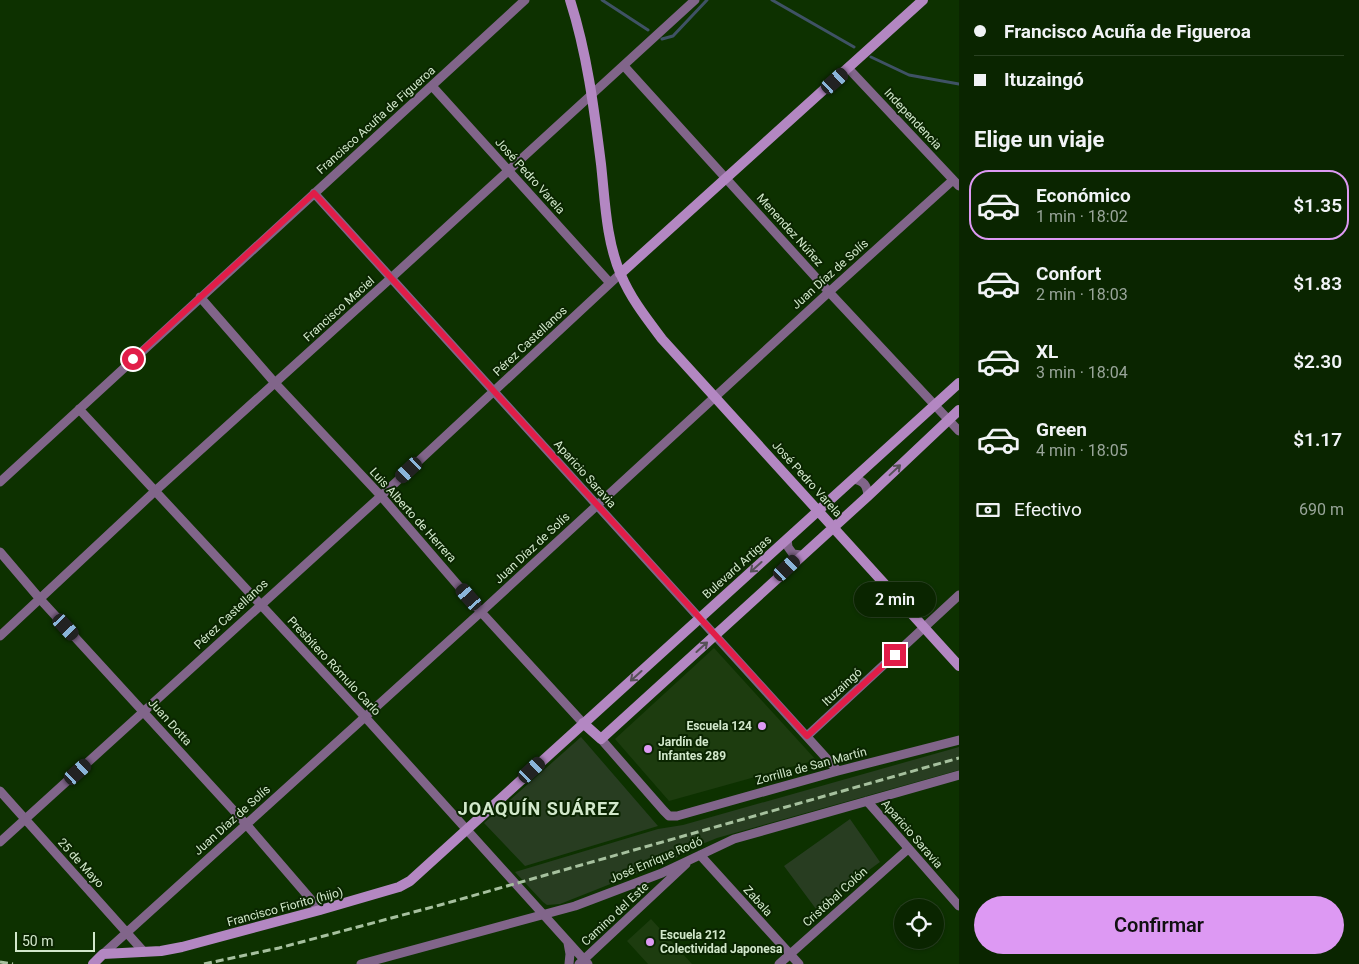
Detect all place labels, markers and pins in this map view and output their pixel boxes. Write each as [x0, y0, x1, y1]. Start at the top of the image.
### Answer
place label: Escuela 124 [686, 719, 752, 733]
marker: Escuela 124 [756, 720, 768, 732]
place label: Jardín de Infantes 289 [658, 735, 726, 763]
marker: Jardín de Infantes 289 [642, 743, 654, 755]
place label: Escuela 212 Colectividad Japonesa [660, 928, 783, 956]
marker: Escuela 212 Colectividad Japonesa [644, 936, 656, 948]

